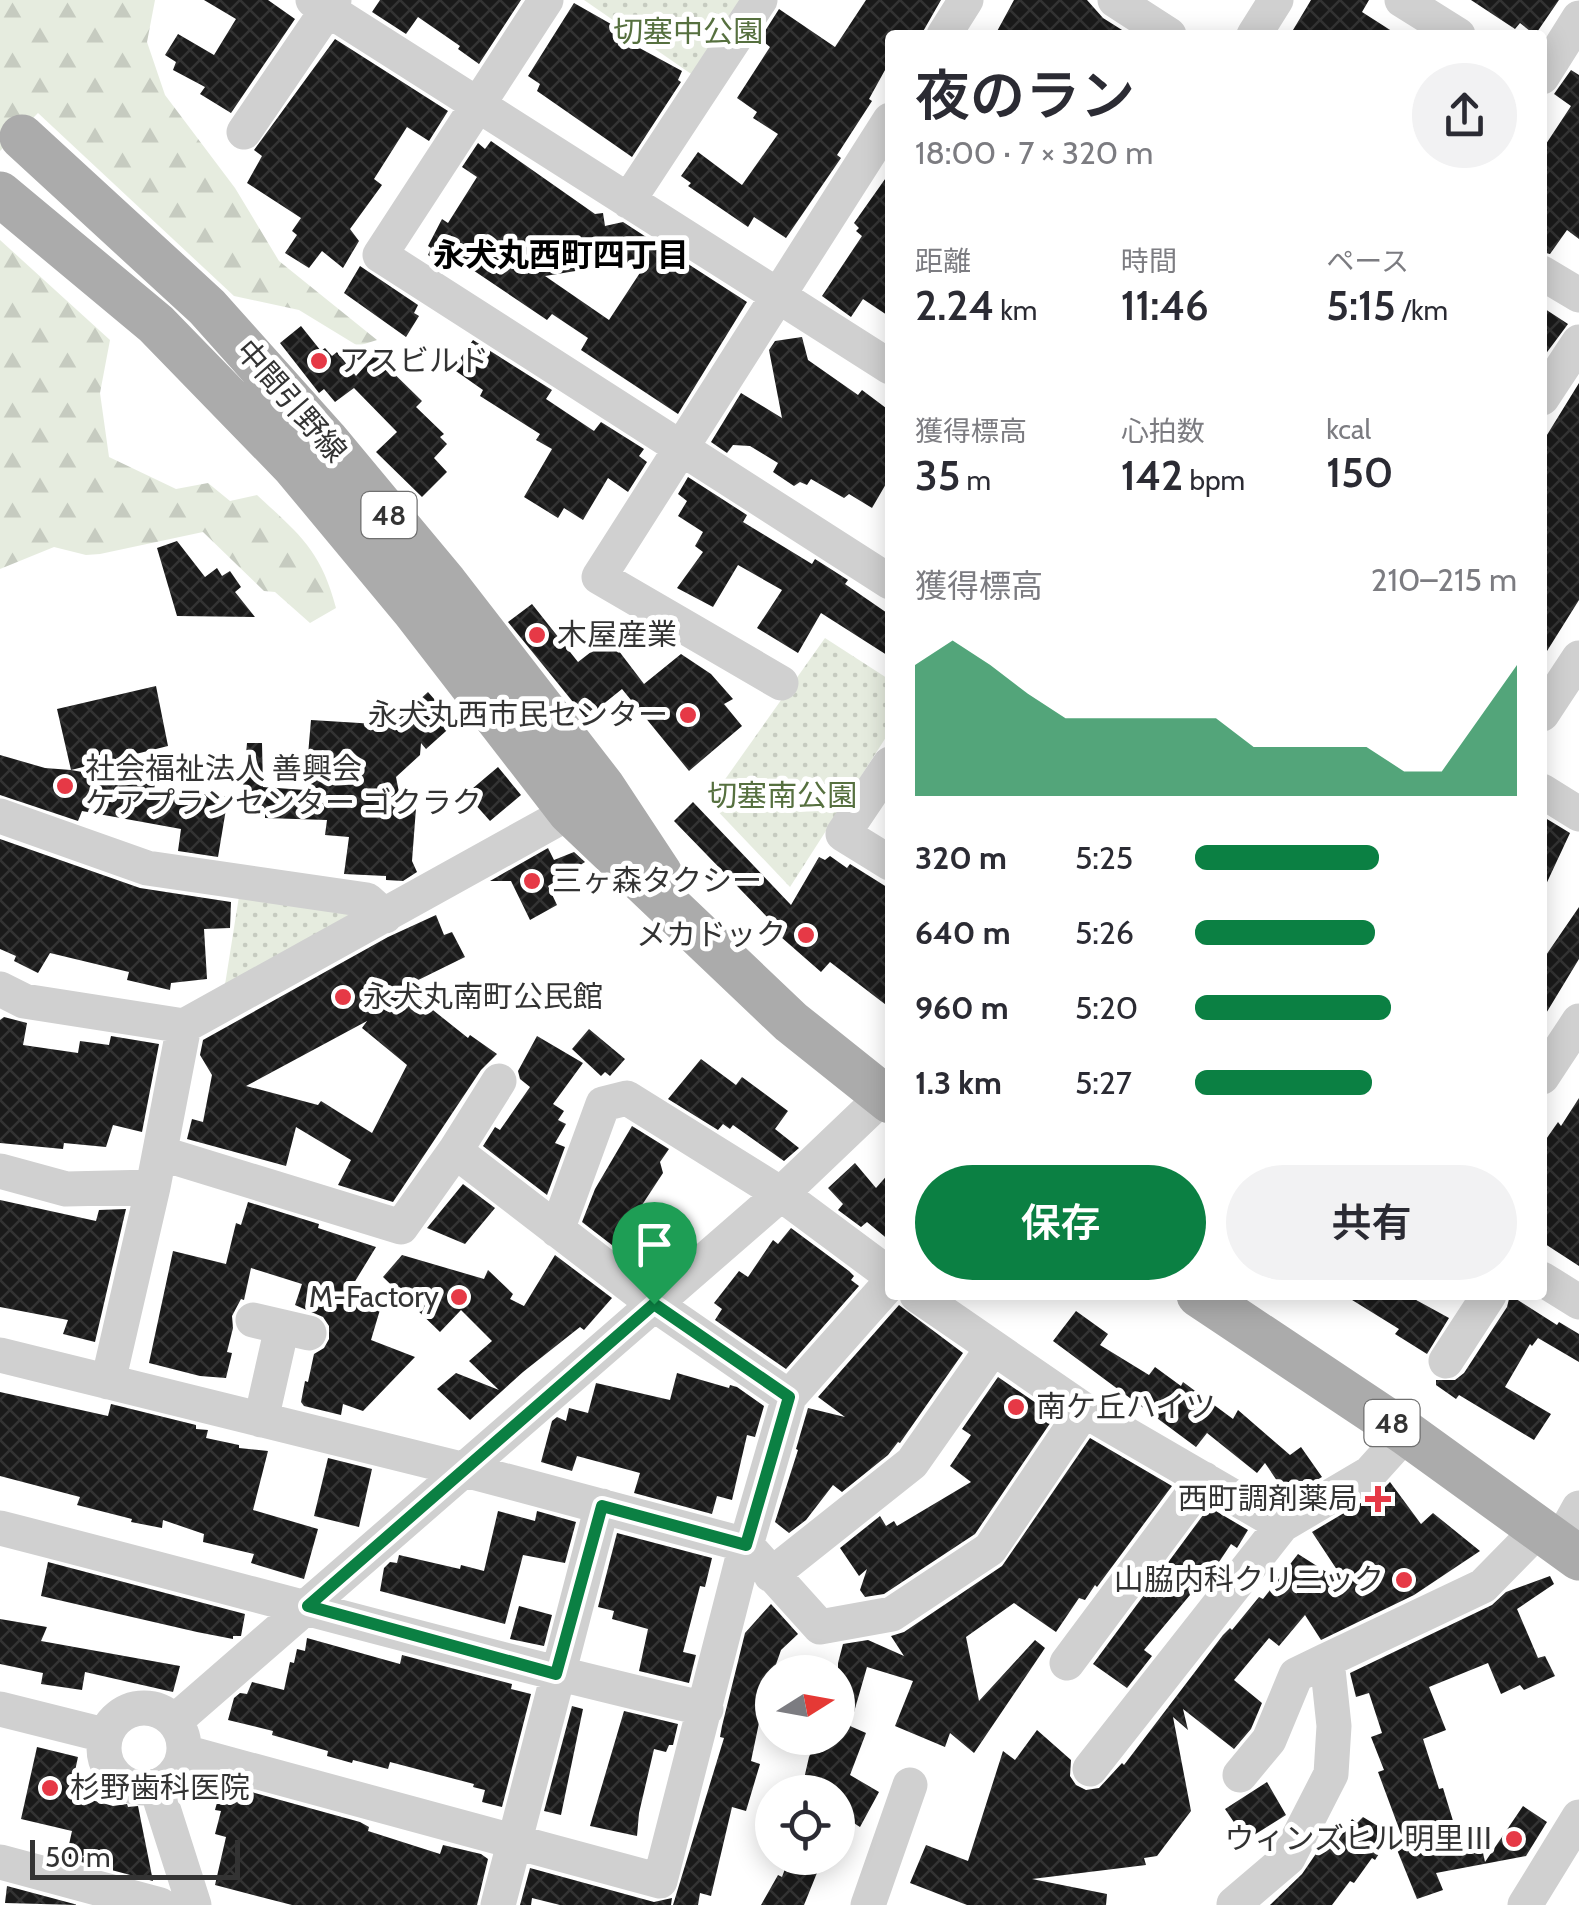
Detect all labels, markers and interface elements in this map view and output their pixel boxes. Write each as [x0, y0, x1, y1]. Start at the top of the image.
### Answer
park label: 切塞中公園 [613, 13, 763, 50]
text: 夜のラン [915, 62, 1135, 129]
button: share [1412, 63, 1517, 168]
text: 18:00 · 7 × 320 m [915, 133, 1153, 172]
district label: 永犬丸西町四丁目 [433, 235, 689, 274]
text: 距離 [915, 244, 971, 278]
text: 時間 [1121, 244, 1177, 278]
text: ペース [1326, 244, 1409, 278]
text: 2.24 [915, 279, 994, 331]
text: 11:46 [1121, 279, 1209, 331]
text: 5:15 [1326, 279, 1396, 331]
text: km [994, 293, 1037, 327]
text: /km [1396, 293, 1448, 327]
street label: 中間引野線 [228, 332, 355, 469]
place label: アスビルド [339, 342, 489, 379]
marker: アスビルド [308, 350, 330, 372]
text: kcal [1326, 412, 1371, 446]
text: 獲得標高 [915, 414, 1027, 448]
text: 心拍数 [1121, 414, 1205, 448]
text: 150 [1326, 446, 1393, 498]
text: 35 [915, 449, 960, 501]
text: 142 [1121, 449, 1183, 501]
text: m [960, 463, 991, 497]
text: bpm [1183, 463, 1245, 497]
road number: 48 [362, 492, 416, 538]
text: 210–215 m [1371, 560, 1517, 599]
text: 獲得標高 [915, 566, 1043, 605]
place label: 木屋産業 [557, 616, 677, 653]
marker: 木屋産業 [526, 624, 548, 646]
place label: 永犬丸西市民センター [368, 696, 668, 733]
marker: 永犬丸西市民センター [677, 704, 699, 726]
place label: 社会福祉法人 善興会 ケアプランセンター ゴクラク [85, 750, 482, 821]
marker: 社会福祉法人 善興会 ケアプランセンター ゴクラク [54, 775, 76, 797]
park label: 切塞南公園 [707, 777, 857, 814]
text: 320 m [915, 838, 1007, 877]
text: 5:25 [1075, 838, 1133, 877]
place label: 三ヶ森タクシー [552, 862, 762, 899]
marker: 三ヶ森タクシー [521, 870, 543, 892]
text: 640 m [915, 913, 1010, 952]
text: 5:26 [1075, 913, 1134, 952]
place label: メカドック [636, 916, 786, 953]
marker: メカドック [795, 924, 817, 946]
place label: 永犬丸南町公民館 [363, 978, 603, 1015]
marker: 永犬丸南町公民館 [332, 986, 354, 1008]
text: 960 m [915, 988, 1009, 1027]
text: 5:20 [1075, 988, 1138, 1027]
text: 1.3 km [915, 1063, 1002, 1102]
text: 5:27 [1075, 1063, 1132, 1102]
button: 保存 [915, 1165, 1206, 1280]
button: 共有 [1226, 1165, 1517, 1280]
pin [612, 1202, 697, 1305]
icon: arrive [627, 1217, 682, 1272]
place label: M-Factory [309, 1278, 439, 1315]
marker: M-Factory [448, 1286, 470, 1308]
place label: 南ケ丘ハイツ [1036, 1388, 1215, 1425]
marker: 南ケ丘ハイツ [1005, 1396, 1027, 1418]
road number: 48 [1364, 1400, 1420, 1446]
place label: 西町調剤薬局 [1178, 1480, 1358, 1517]
marker: 西町調剤薬局 [1367, 1488, 1389, 1510]
place label: 山脇内科クリニック [1114, 1561, 1384, 1598]
marker: 山脇内科クリニック [1393, 1569, 1415, 1591]
north arrow [755, 1655, 855, 1755]
map controls [755, 1655, 855, 1875]
place label: 杉野歯科医院 [70, 1769, 250, 1806]
button: locate [755, 1775, 855, 1875]
marker: 杉野歯科医院 [39, 1777, 61, 1799]
place label: ウィンズヒル明里Ⅲ [1225, 1820, 1494, 1857]
marker: ウィンズヒル明里Ⅲ [1503, 1828, 1525, 1850]
scale bar [30, 1835, 240, 1880]
text: 50 m [45, 1840, 111, 1874]

